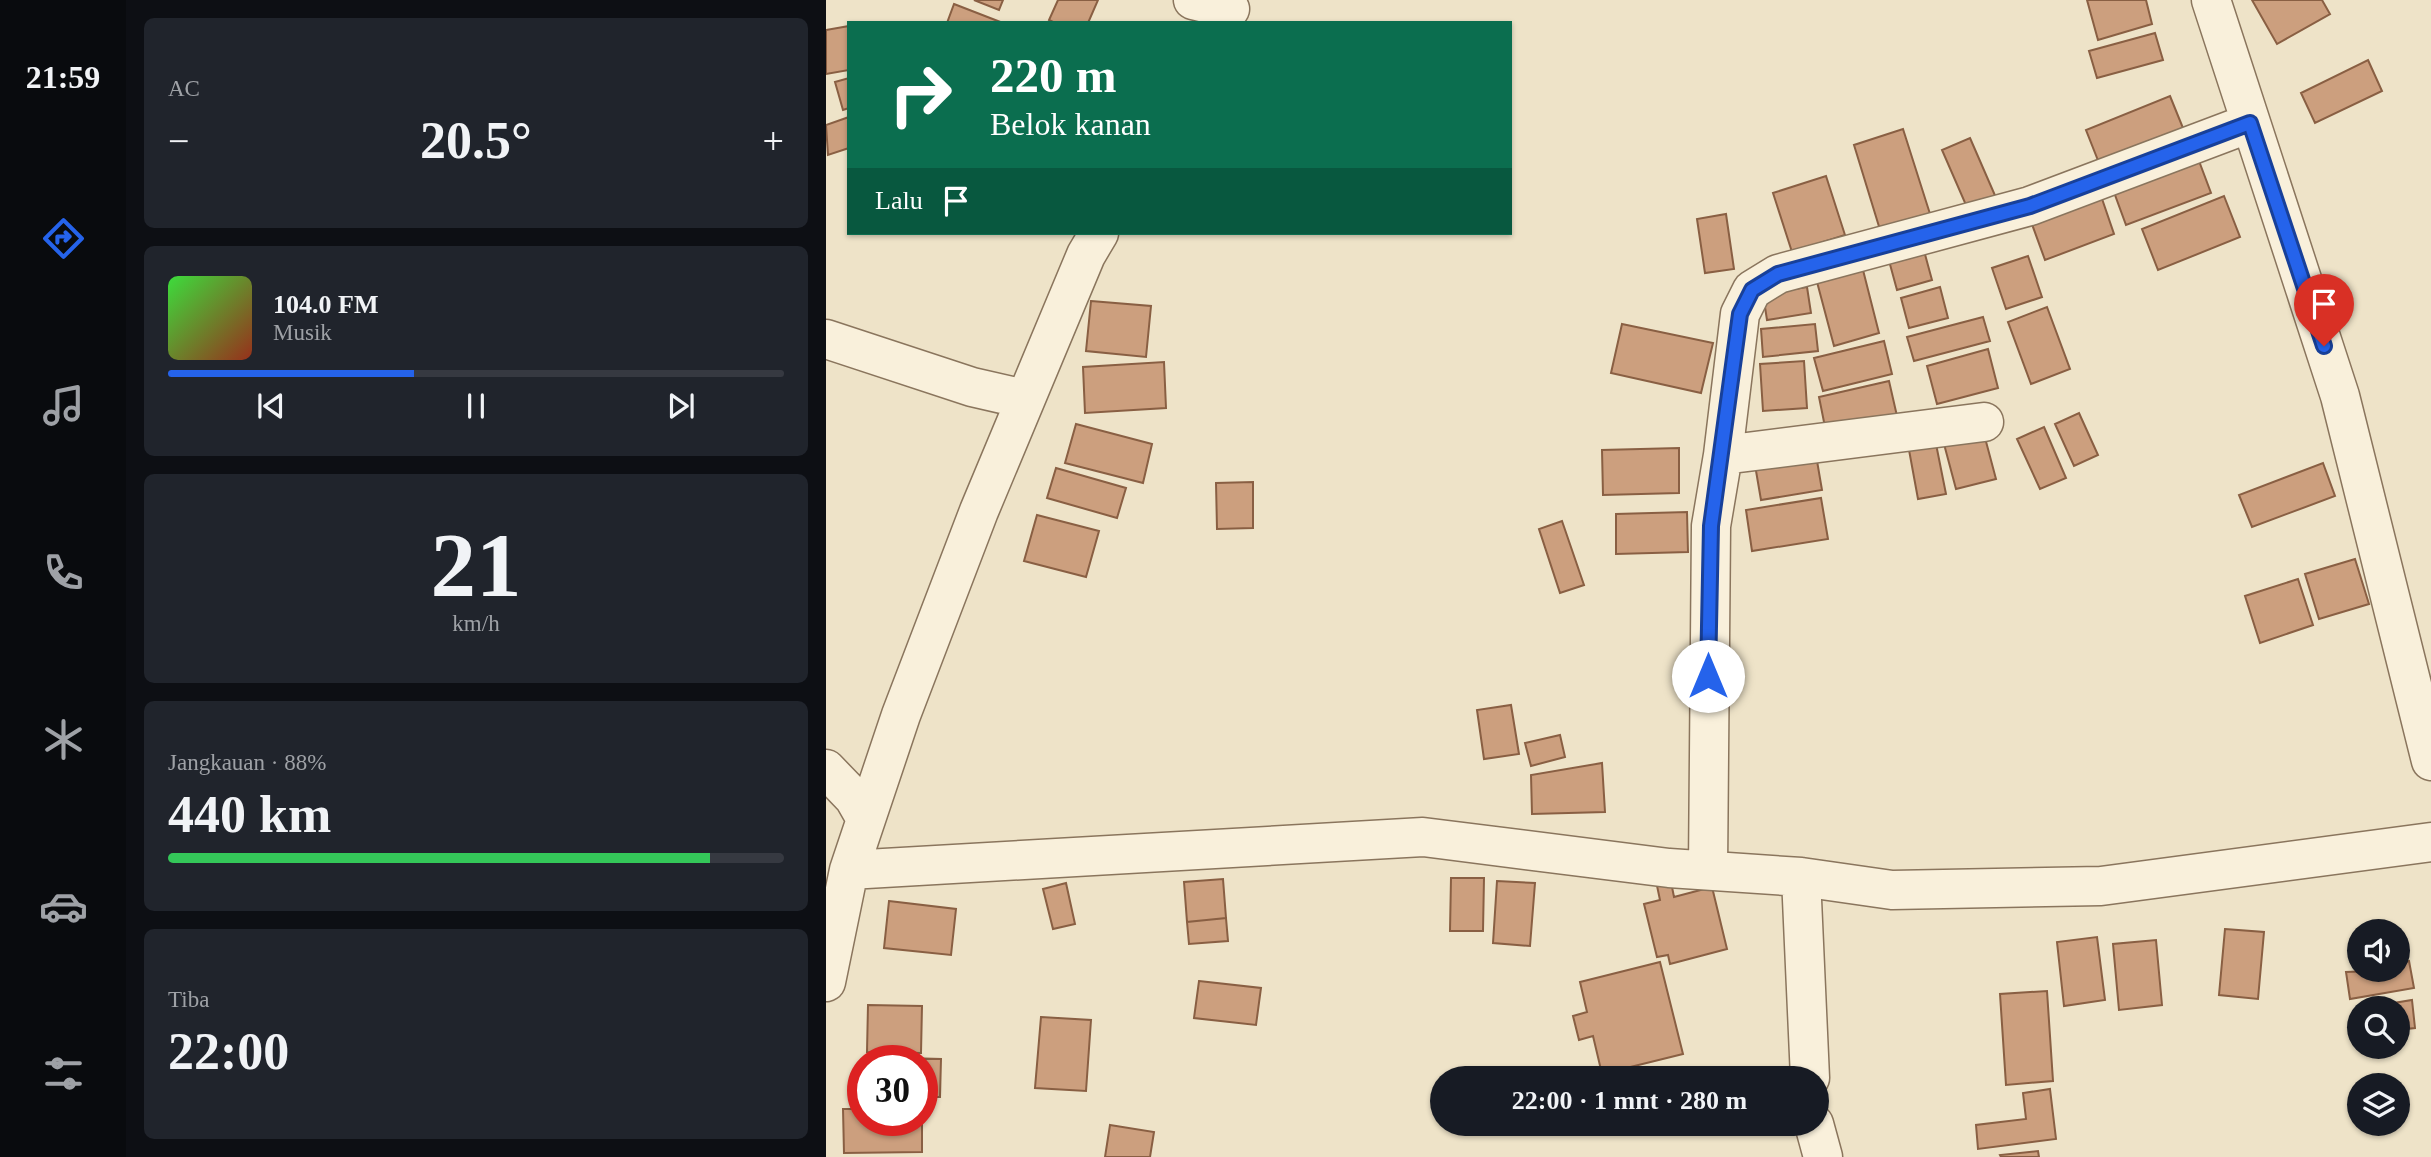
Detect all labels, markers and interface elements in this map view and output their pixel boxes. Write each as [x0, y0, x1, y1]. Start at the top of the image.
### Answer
text: 220 m [990, 48, 1117, 103]
icon: right [875, 49, 966, 140]
text: 21:59 [26, 59, 100, 95]
text: AC [168, 76, 200, 101]
text: Belok kanan [990, 106, 1151, 142]
text: 20.5° [420, 112, 532, 169]
text: − [168, 120, 189, 162]
text: + [763, 120, 784, 162]
icon: arrive [937, 182, 975, 220]
text: Lalu [875, 186, 923, 215]
icon: directions [39, 214, 88, 263]
pin [2294, 274, 2354, 346]
icon: arrive [2305, 285, 2343, 323]
text: 104.0 FM [273, 290, 378, 319]
text: Musik [273, 320, 332, 345]
icon: music [39, 381, 88, 430]
icon: previous [252, 387, 290, 425]
icon: pause [457, 387, 495, 425]
icon: next [662, 387, 700, 425]
text: 21 [431, 515, 522, 616]
icon: phone [39, 548, 88, 597]
text: km/h [452, 611, 500, 636]
position arrow [1671, 639, 1745, 713]
icon: climate [39, 715, 88, 764]
text: Jangkauan · 88% [168, 750, 326, 775]
text: 440 km [168, 786, 331, 843]
icon: car [39, 882, 88, 931]
map controls [2347, 919, 2410, 1136]
button: sound [2347, 919, 2410, 982]
text: Tiba [168, 987, 209, 1012]
button: search [2347, 996, 2410, 1059]
text: 22:00 [168, 1023, 289, 1080]
speed limit sign: 30 [847, 1045, 938, 1136]
icon: filters [39, 1049, 88, 1098]
button: layers [2347, 1073, 2410, 1136]
text: 22:00 · 1 mnt · 280 m [1512, 1086, 1747, 1115]

